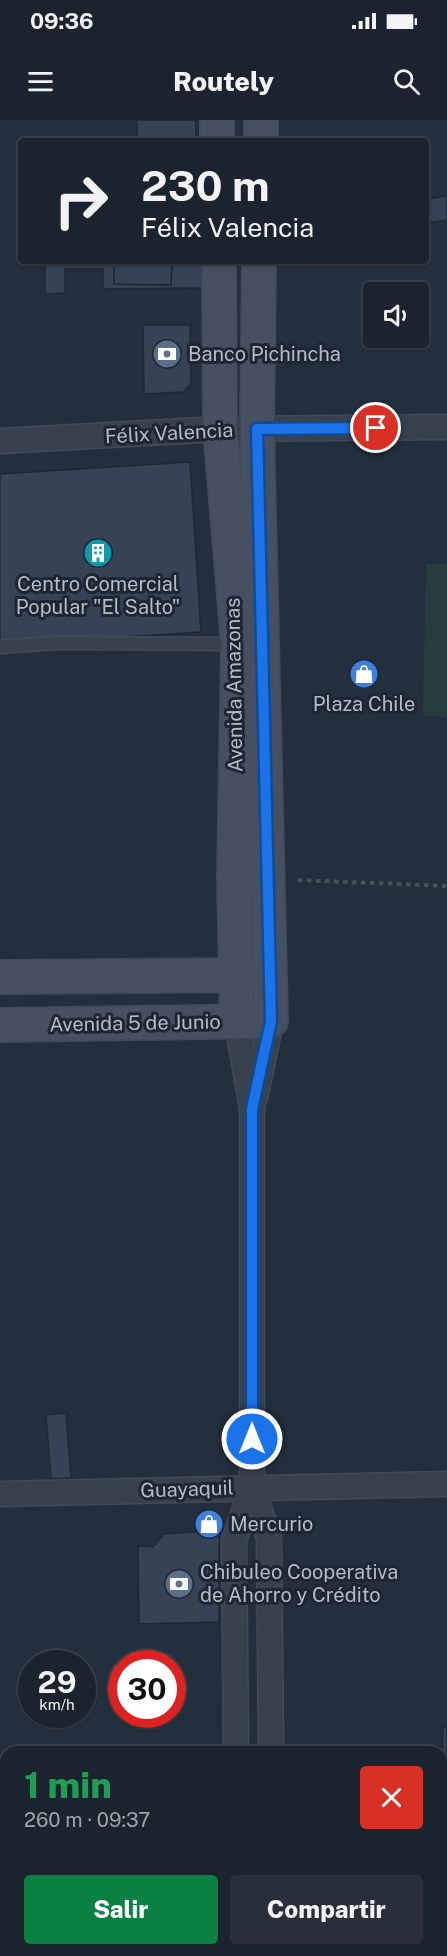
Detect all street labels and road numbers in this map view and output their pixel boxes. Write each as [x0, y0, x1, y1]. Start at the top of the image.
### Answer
street label: Félix Valencia [104, 418, 234, 448]
street label: Avenida Amazonas [220, 598, 248, 772]
street label: Avenida 5 de Junio [49, 1010, 221, 1036]
street label: Guayaquil [140, 1475, 234, 1503]

